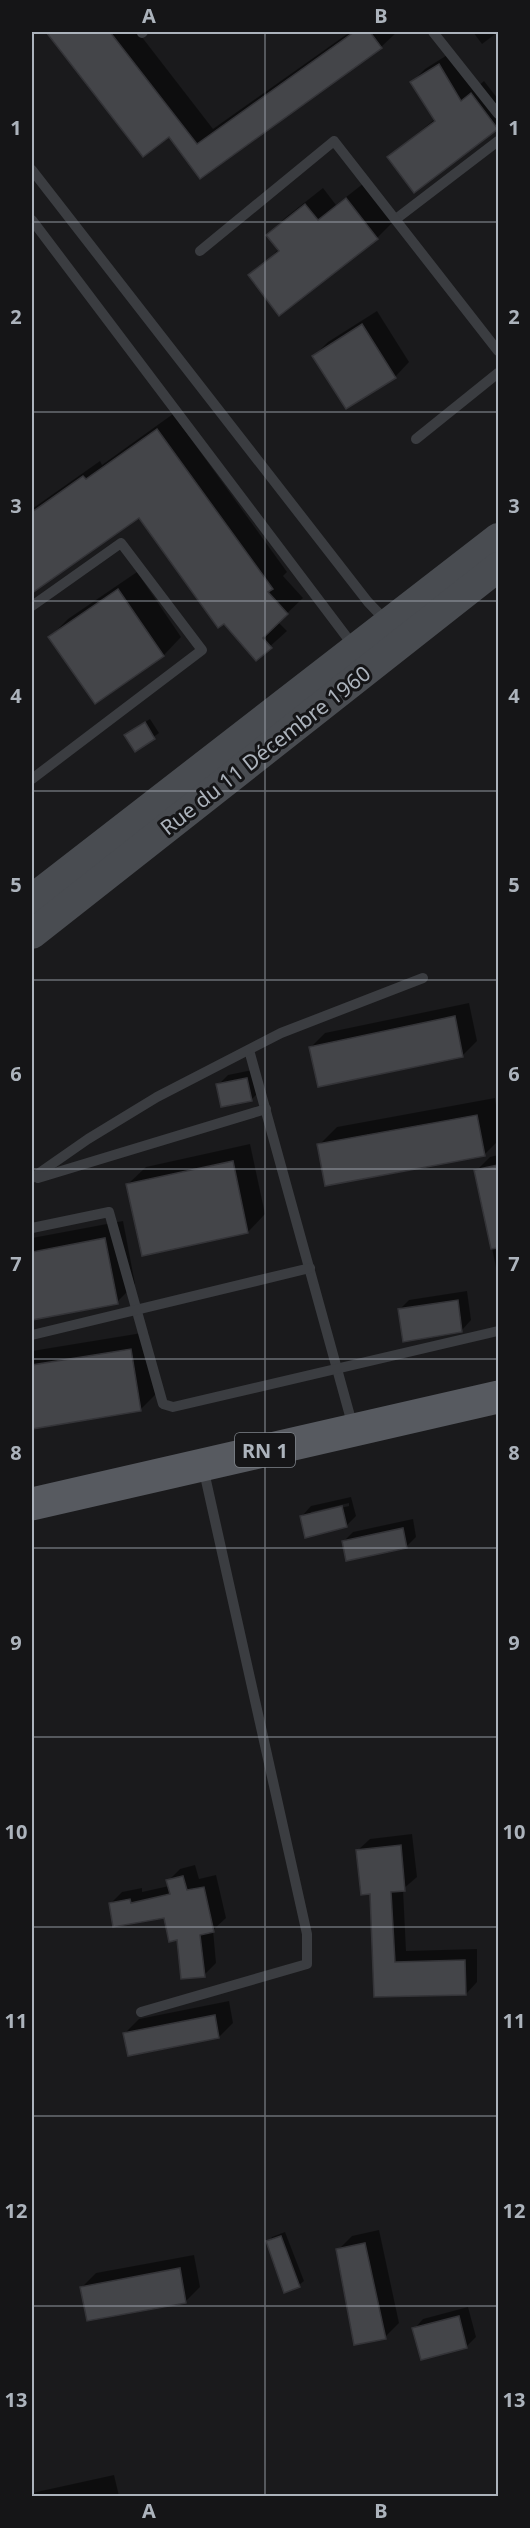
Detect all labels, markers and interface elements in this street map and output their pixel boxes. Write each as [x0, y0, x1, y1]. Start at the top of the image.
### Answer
text: A [142, 2, 156, 29]
text: B [374, 2, 388, 29]
text: 1 [10, 114, 22, 141]
text: 1 [508, 114, 520, 141]
text: 2 [10, 303, 22, 330]
text: 2 [508, 303, 520, 330]
text: 3 [10, 492, 22, 519]
text: 3 [508, 492, 520, 519]
street label: Rue du 11 Décembre 1960 [154, 659, 376, 841]
text: 4 [10, 682, 22, 709]
text: 4 [508, 682, 520, 709]
text: 5 [10, 871, 22, 898]
text: 5 [508, 871, 520, 898]
text: 6 [10, 1060, 22, 1087]
text: 6 [508, 1060, 520, 1087]
text: 7 [10, 1250, 22, 1277]
text: 7 [508, 1250, 520, 1277]
road number: RN 1 [235, 1433, 295, 1467]
text: 8 [10, 1439, 22, 1466]
text: 8 [508, 1439, 520, 1466]
text: 9 [10, 1629, 22, 1656]
text: 9 [508, 1629, 520, 1656]
text: 10 [5, 1818, 27, 1845]
text: 10 [503, 1818, 525, 1845]
text: 11 [5, 2007, 27, 2034]
text: 11 [503, 2007, 525, 2034]
text: 12 [5, 2197, 27, 2224]
text: 12 [503, 2197, 525, 2224]
text: 13 [5, 2386, 27, 2413]
text: 13 [503, 2386, 525, 2413]
text: A [142, 2497, 156, 2524]
text: B [374, 2497, 388, 2524]

